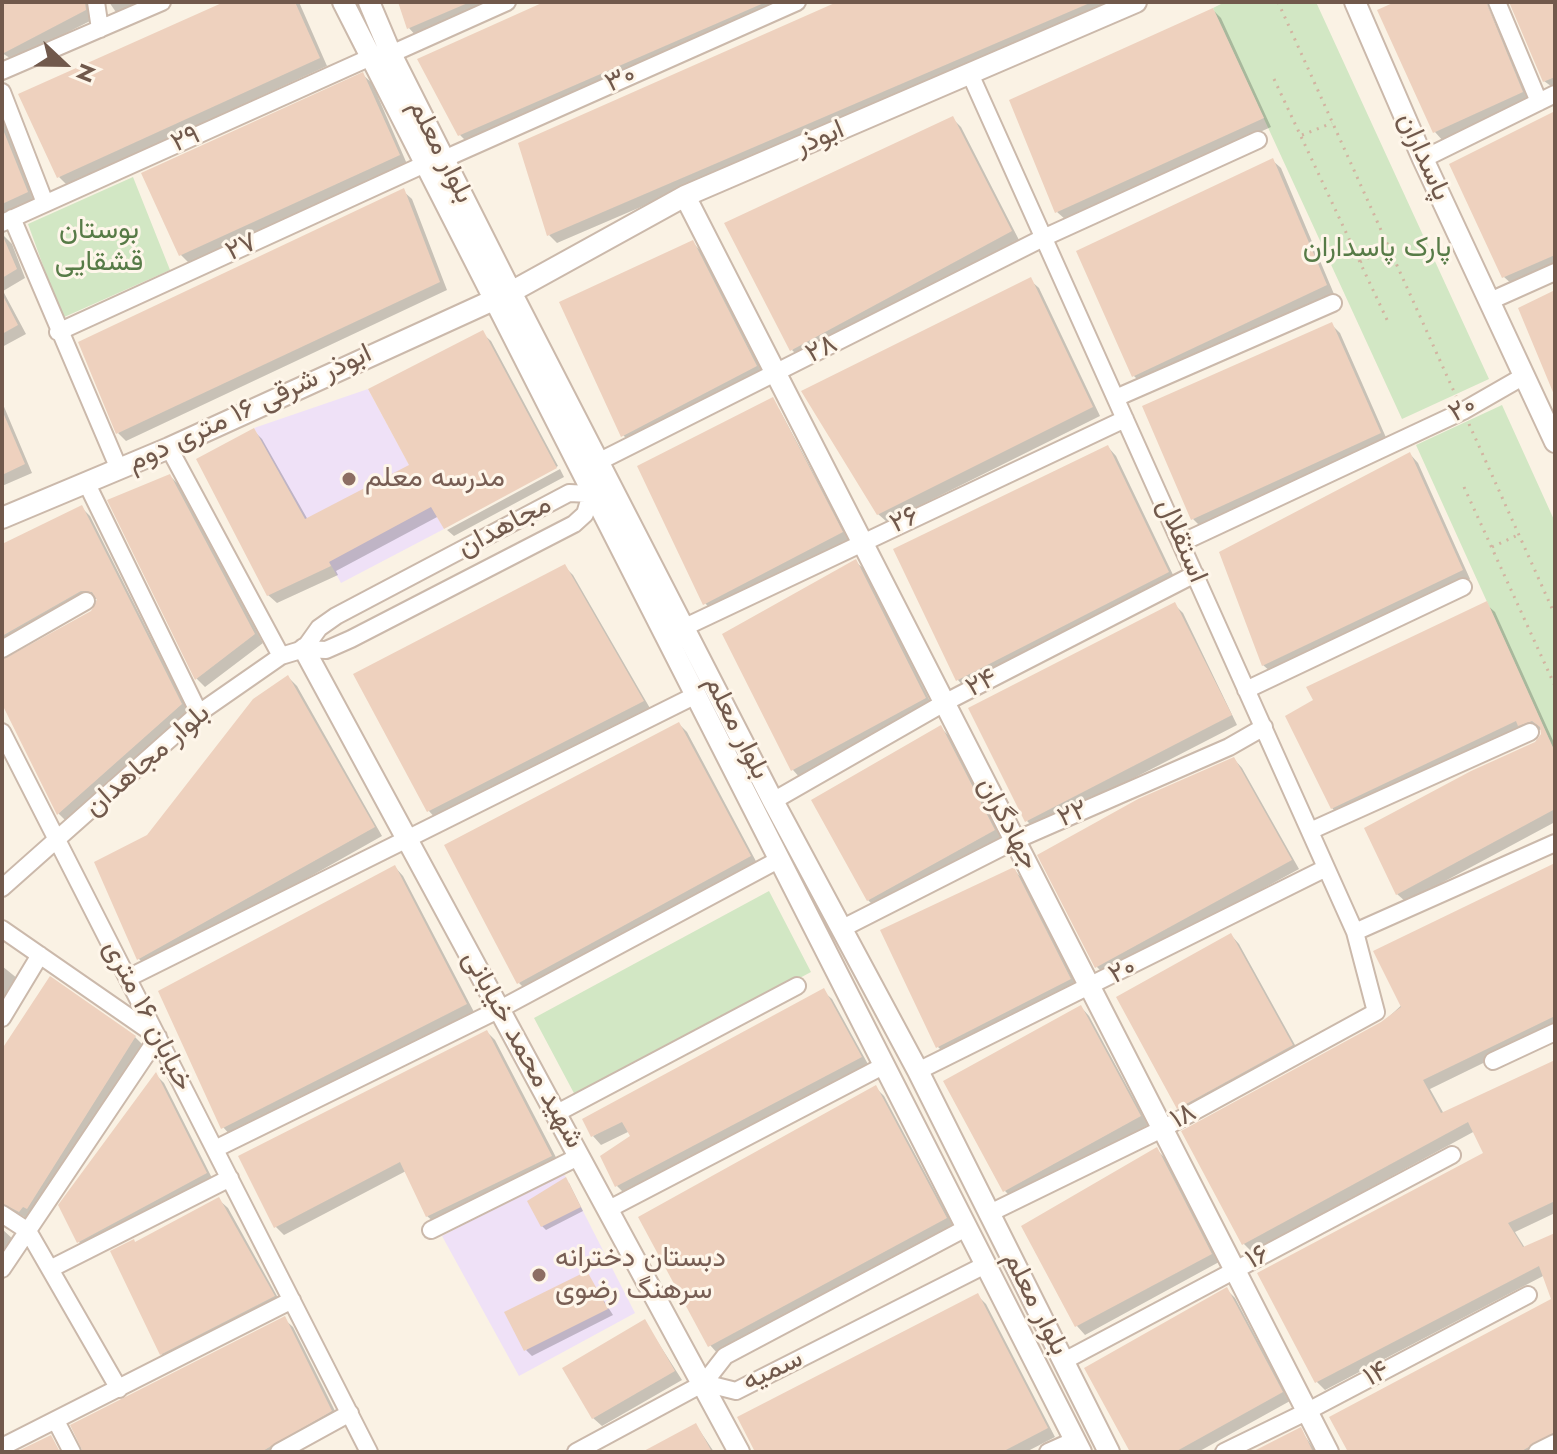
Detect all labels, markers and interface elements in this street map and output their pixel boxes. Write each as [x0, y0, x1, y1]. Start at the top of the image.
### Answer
north arrow [24, 24, 104, 104]
street label: ۳۰ [600, 58, 642, 102]
text: N [68, 59, 104, 87]
street label: بلوار معلم [400, 95, 480, 209]
street label: پاسداران [1389, 108, 1457, 206]
street label: ابوذر [790, 114, 850, 164]
street label: ۲۹ [166, 119, 206, 161]
park label: بوستان قشقایی [55, 214, 143, 280]
street label: ۲۷ [221, 226, 263, 270]
park label: پارک پاسداران [1303, 232, 1451, 266]
street label: ۲۸ [800, 328, 844, 372]
street label: ابوذر شرقی ۱۶ متری دوم [123, 338, 377, 480]
street label: ۲۰ [1443, 389, 1483, 431]
place label: مدرسه معلم [365, 462, 505, 496]
marker: مدرسه معلم [340, 470, 358, 488]
street label: مجاهدان [452, 488, 558, 566]
street label: استقلال [1148, 494, 1214, 588]
street label: ۲۶ [885, 500, 925, 542]
street label: ۲۴ [961, 662, 1003, 706]
street label: بلوار معلم [696, 671, 776, 785]
street label: بلوار مجاهدان [78, 697, 218, 825]
street label: جهادگران [969, 772, 1045, 876]
street label: ۲۲ [1053, 794, 1093, 836]
street label: خیابان ۱۶ متری [95, 935, 199, 1097]
street label: شهید محمد خیابانی [454, 945, 590, 1155]
street label: ۲۰ [1104, 951, 1142, 993]
street label: ۱۸ [1165, 1096, 1203, 1138]
street label: ۱۶ [1241, 1238, 1275, 1278]
place label: دبستان دخترانه سرهنگ رضوی [555, 1242, 726, 1308]
street label: بلوار معلم [995, 1247, 1075, 1361]
marker: دبستان دخترانه سرهنگ رضوی [530, 1266, 548, 1284]
street label: سمیه [737, 1343, 809, 1399]
street label: ۱۴ [1358, 1355, 1396, 1395]

